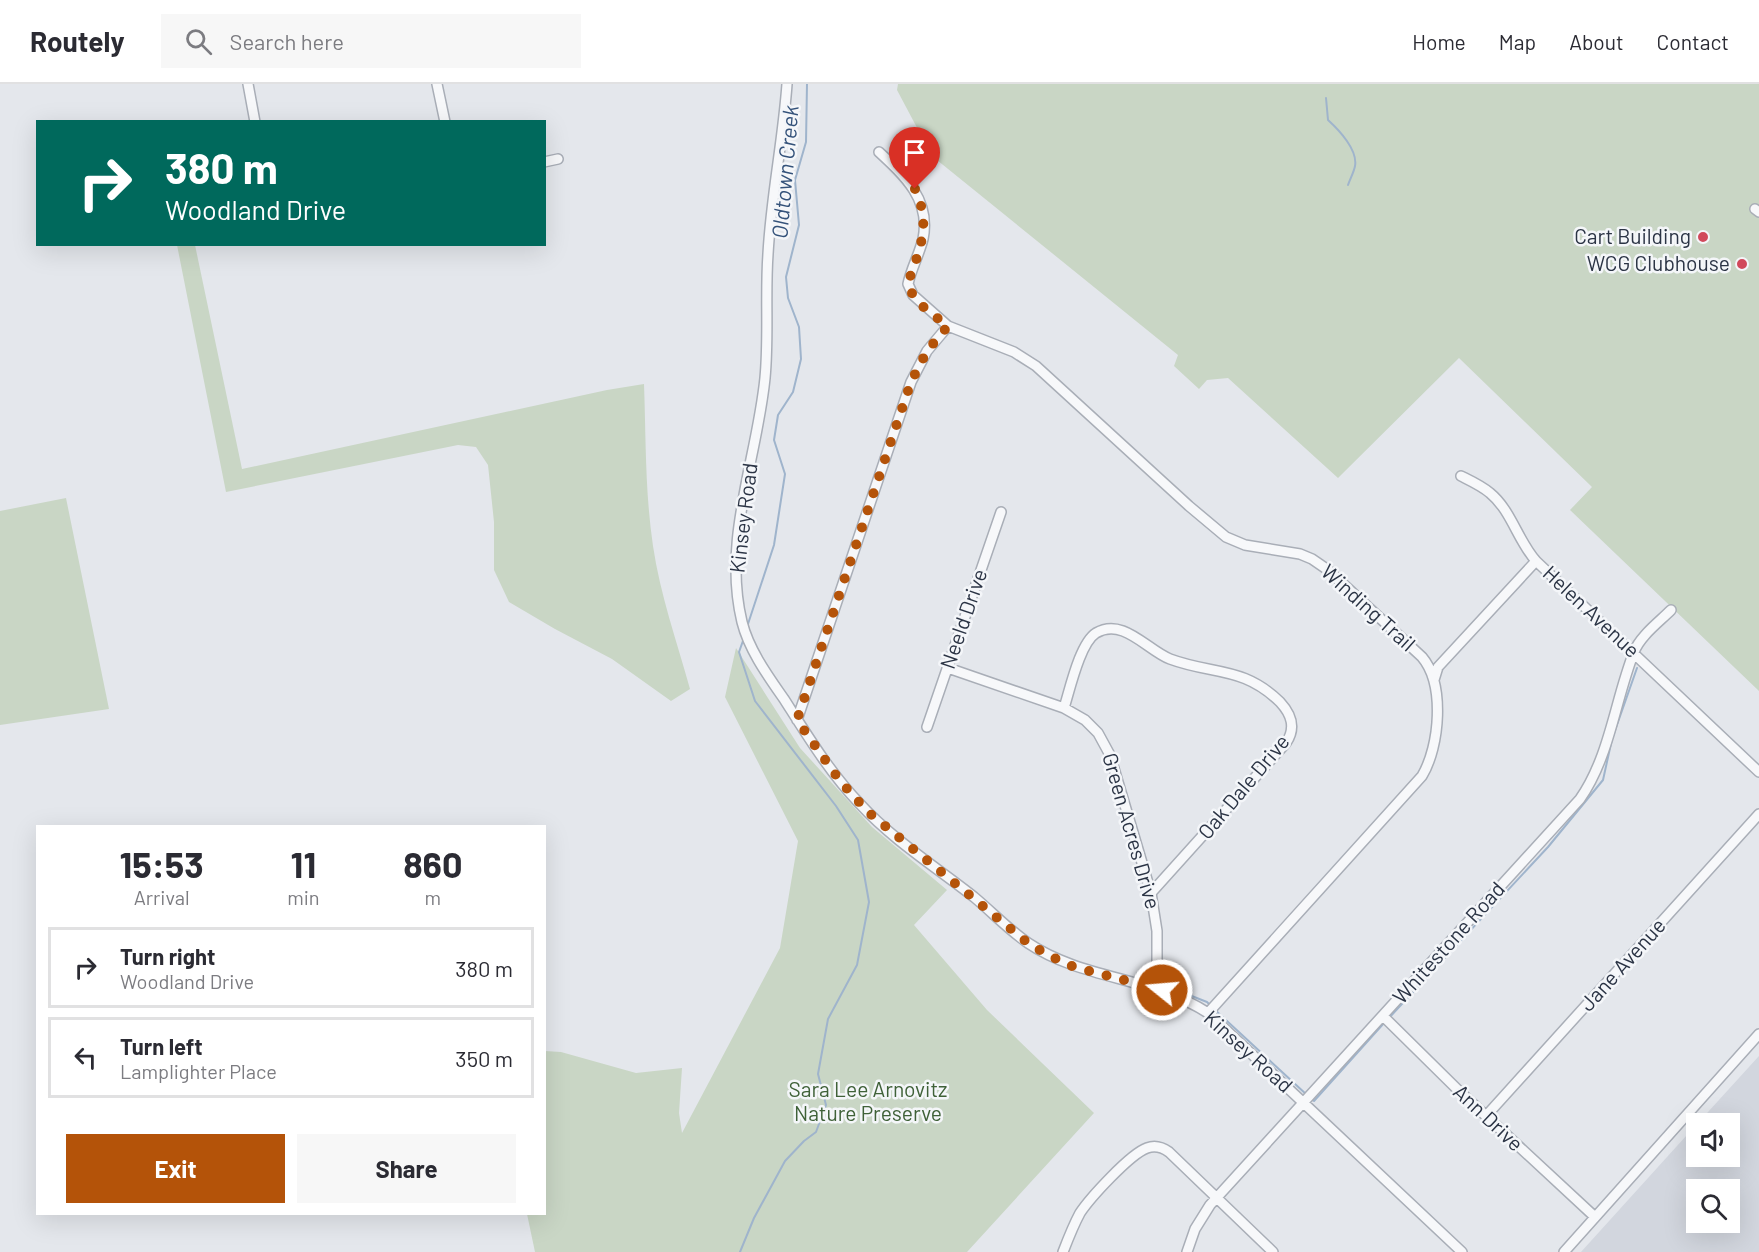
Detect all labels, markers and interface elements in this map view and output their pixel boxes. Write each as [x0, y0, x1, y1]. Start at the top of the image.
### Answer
search box [161, 14, 581, 68]
text: Routely [30, 24, 125, 58]
icon: search [182, 25, 215, 58]
text: Search here [230, 28, 344, 54]
text: Home [1412, 29, 1466, 54]
text: Map [1499, 29, 1536, 54]
text: About [1569, 29, 1624, 54]
text: Contact [1657, 29, 1729, 54]
water label: Oldtown Creek [765, 104, 803, 240]
pin [889, 127, 940, 189]
icon: arrive [898, 136, 931, 169]
text: 380 m [165, 142, 278, 192]
icon: right [66, 144, 144, 222]
text: Woodland Drive [165, 193, 346, 225]
place label: Cart Building [1574, 223, 1691, 248]
marker: Cart Building [1696, 230, 1710, 244]
place label: WCG Clubhouse [1587, 250, 1730, 275]
marker: WCG Clubhouse [1735, 257, 1749, 271]
street label: Kinsey Road [723, 461, 762, 574]
street label: Winding Trail [1317, 558, 1421, 656]
street label: Helen Avenue [1538, 560, 1646, 662]
street label: Neeld Drive [934, 565, 991, 672]
street label: Oak Dale Drive [1192, 729, 1294, 843]
street label: Green Acres Drive [1098, 750, 1167, 912]
text: 15:53 [120, 842, 204, 885]
text: 11 [291, 842, 316, 885]
text: 860 [403, 842, 462, 885]
street label: Whitestone Road [1387, 876, 1509, 1008]
text: Arrival [134, 885, 190, 909]
text: min [287, 885, 320, 909]
text: m [425, 885, 441, 909]
street label: Jane Avenue [1574, 912, 1670, 1016]
text: Turn right [120, 943, 215, 969]
icon: right [69, 951, 102, 984]
text: 380 m [455, 955, 513, 981]
position arrow [1130, 958, 1194, 1022]
text: Woodland Drive [120, 969, 254, 993]
street label: Kinsey Road [1199, 1005, 1299, 1097]
text: Turn left [120, 1033, 203, 1059]
icon: left [69, 1041, 102, 1074]
text: 350 m [455, 1045, 513, 1071]
text: Lamplighter Place [120, 1059, 277, 1083]
park label: Sara Lee Arnovitz Nature Preserve [789, 1076, 947, 1125]
street label: Ann Drive [1449, 1078, 1529, 1155]
map controls [1686, 1113, 1740, 1233]
button: sound [1686, 1113, 1740, 1167]
button: Exit [66, 1134, 285, 1203]
button: Share [297, 1134, 516, 1203]
button: search [1686, 1179, 1740, 1233]

